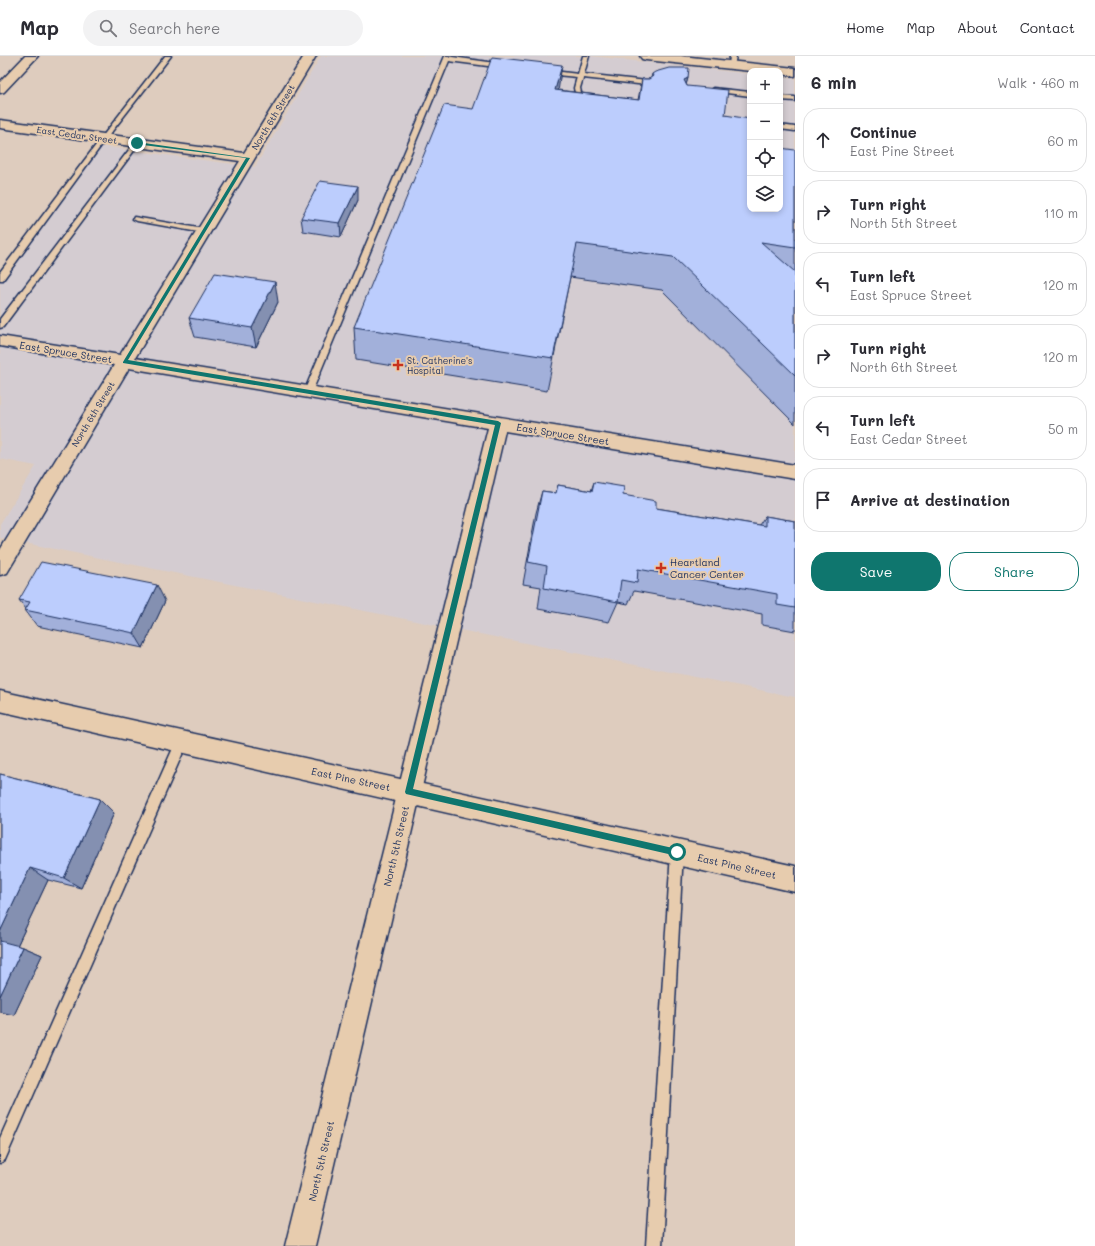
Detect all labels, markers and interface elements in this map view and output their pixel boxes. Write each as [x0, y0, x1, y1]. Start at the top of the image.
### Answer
search box [83, 10, 363, 46]
text: Map [20, 15, 59, 40]
icon: search [97, 17, 119, 39]
text: Search here [129, 18, 220, 38]
text: Home [846, 18, 884, 37]
text: Map [906, 18, 935, 37]
text: About [957, 18, 998, 37]
text: Contact [1020, 18, 1075, 37]
map controls [747, 68, 783, 212]
button: + [747, 68, 783, 104]
text: 6 min [811, 71, 856, 93]
text: Walk · 460 m [997, 74, 1079, 91]
street label: North 6th Street [249, 82, 297, 152]
button: − [747, 104, 783, 140]
text: Continue [850, 122, 917, 142]
street label: East Cedar Street [36, 124, 118, 146]
icon: ahead [812, 129, 834, 151]
text: 60 m [1048, 132, 1078, 149]
route end [128, 134, 146, 152]
button: locate [747, 140, 783, 176]
text: East Pine Street [850, 142, 954, 159]
button: layers [747, 176, 783, 212]
text: Turn right [850, 194, 927, 214]
icon: right [812, 201, 834, 223]
text: 110 m [1044, 204, 1078, 221]
text: North 5th Street [850, 214, 957, 231]
text: Turn left [850, 266, 915, 286]
icon: left [812, 273, 834, 295]
text: 120 m [1042, 276, 1078, 293]
text: East Spruce Street [850, 286, 972, 303]
street label: East Spruce Street [19, 338, 113, 366]
text: Turn right [850, 338, 927, 358]
icon: right [812, 345, 834, 367]
text: 120 m [1042, 348, 1078, 365]
place label: St. Catherine's Hospital [407, 355, 472, 376]
text: North 6th Street [850, 358, 957, 375]
marker: St. Catherine's Hospital [392, 359, 404, 371]
street label: North 6th Street [69, 379, 117, 449]
text: Turn left [850, 410, 915, 430]
icon: left [812, 417, 834, 439]
street label: East Spruce Street [516, 420, 610, 448]
text: 50 m [1048, 420, 1078, 437]
text: East Cedar Street [850, 430, 967, 447]
icon: arrive [812, 489, 834, 511]
text: Arrive at destination [850, 490, 1010, 510]
button: Save [811, 552, 941, 591]
button: Share [949, 552, 1079, 591]
place label: Heartland Cancer Center [670, 555, 744, 581]
marker: Heartland Cancer Center [655, 562, 667, 574]
street label: East Pine Street [310, 764, 392, 794]
street label: North 5th Street [380, 804, 412, 888]
route start [668, 843, 686, 861]
street label: East Pine Street [696, 850, 778, 882]
street label: North 5th Street [305, 1119, 337, 1203]

